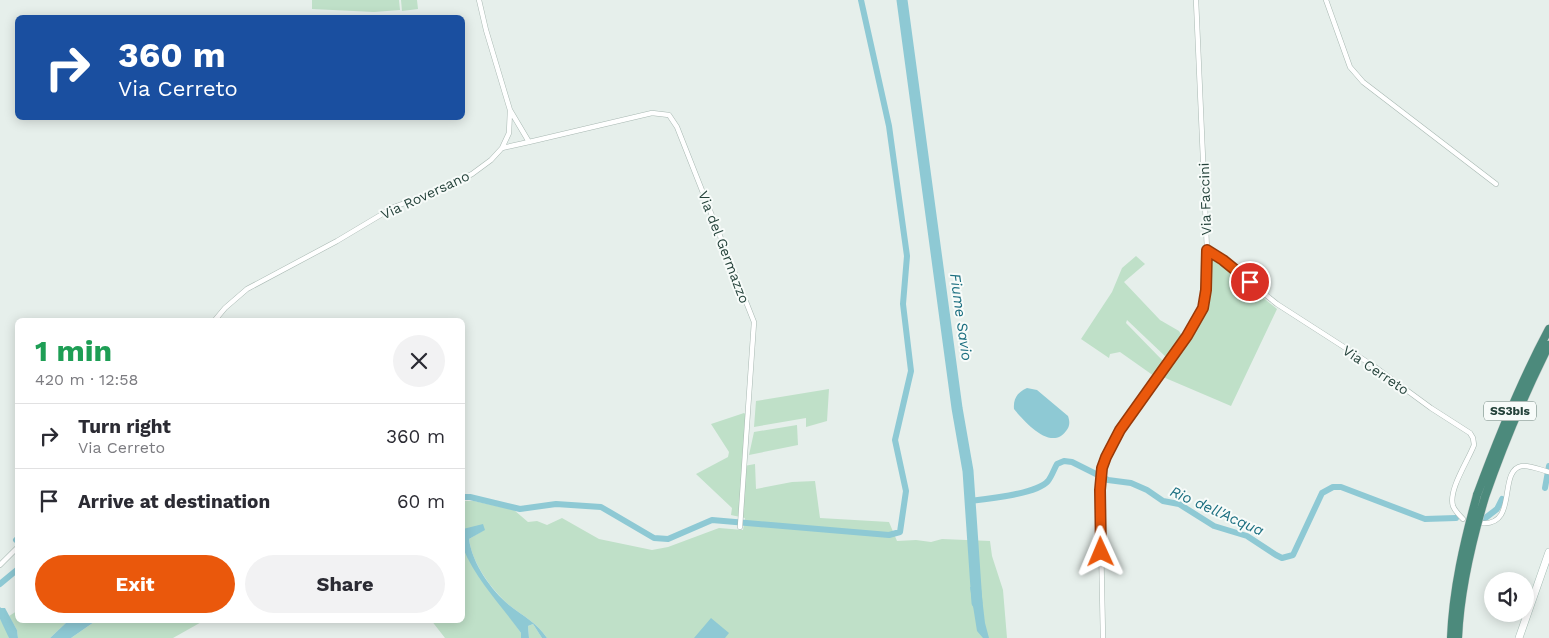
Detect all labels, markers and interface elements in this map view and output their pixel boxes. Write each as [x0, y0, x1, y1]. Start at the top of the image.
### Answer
text: 360 m [118, 34, 226, 76]
icon: right [35, 35, 100, 100]
text: Via Cerreto [118, 76, 238, 101]
street label: Via Faccini [1196, 162, 1214, 236]
street label: Via Roversano [378, 168, 472, 222]
street label: Via del Germazzo [695, 189, 753, 305]
pin [1229, 261, 1271, 303]
icon: arrive [1236, 268, 1264, 296]
water label: Fiume Savio [946, 272, 976, 362]
text: 1 min [35, 333, 112, 368]
button: close [393, 335, 445, 387]
street label: Via Cerreto [1340, 342, 1412, 398]
text: 420 m · 12:58 [35, 370, 138, 389]
road number: SS3bis [1484, 402, 1536, 421]
text: Turn right [78, 415, 171, 438]
icon: right [35, 422, 63, 450]
text: 360 m [386, 425, 445, 448]
text: Via Cerreto [78, 438, 165, 457]
water label: Rio dell'Acqua [1167, 482, 1267, 540]
icon: arrive [35, 487, 63, 515]
text: Arrive at destination [78, 490, 270, 513]
text: 60 m [397, 490, 445, 513]
position arrow [1074, 525, 1126, 577]
button: Exit [35, 555, 235, 613]
button: Share [245, 555, 445, 613]
map controls [1484, 572, 1534, 622]
button: sound [1484, 572, 1534, 622]

